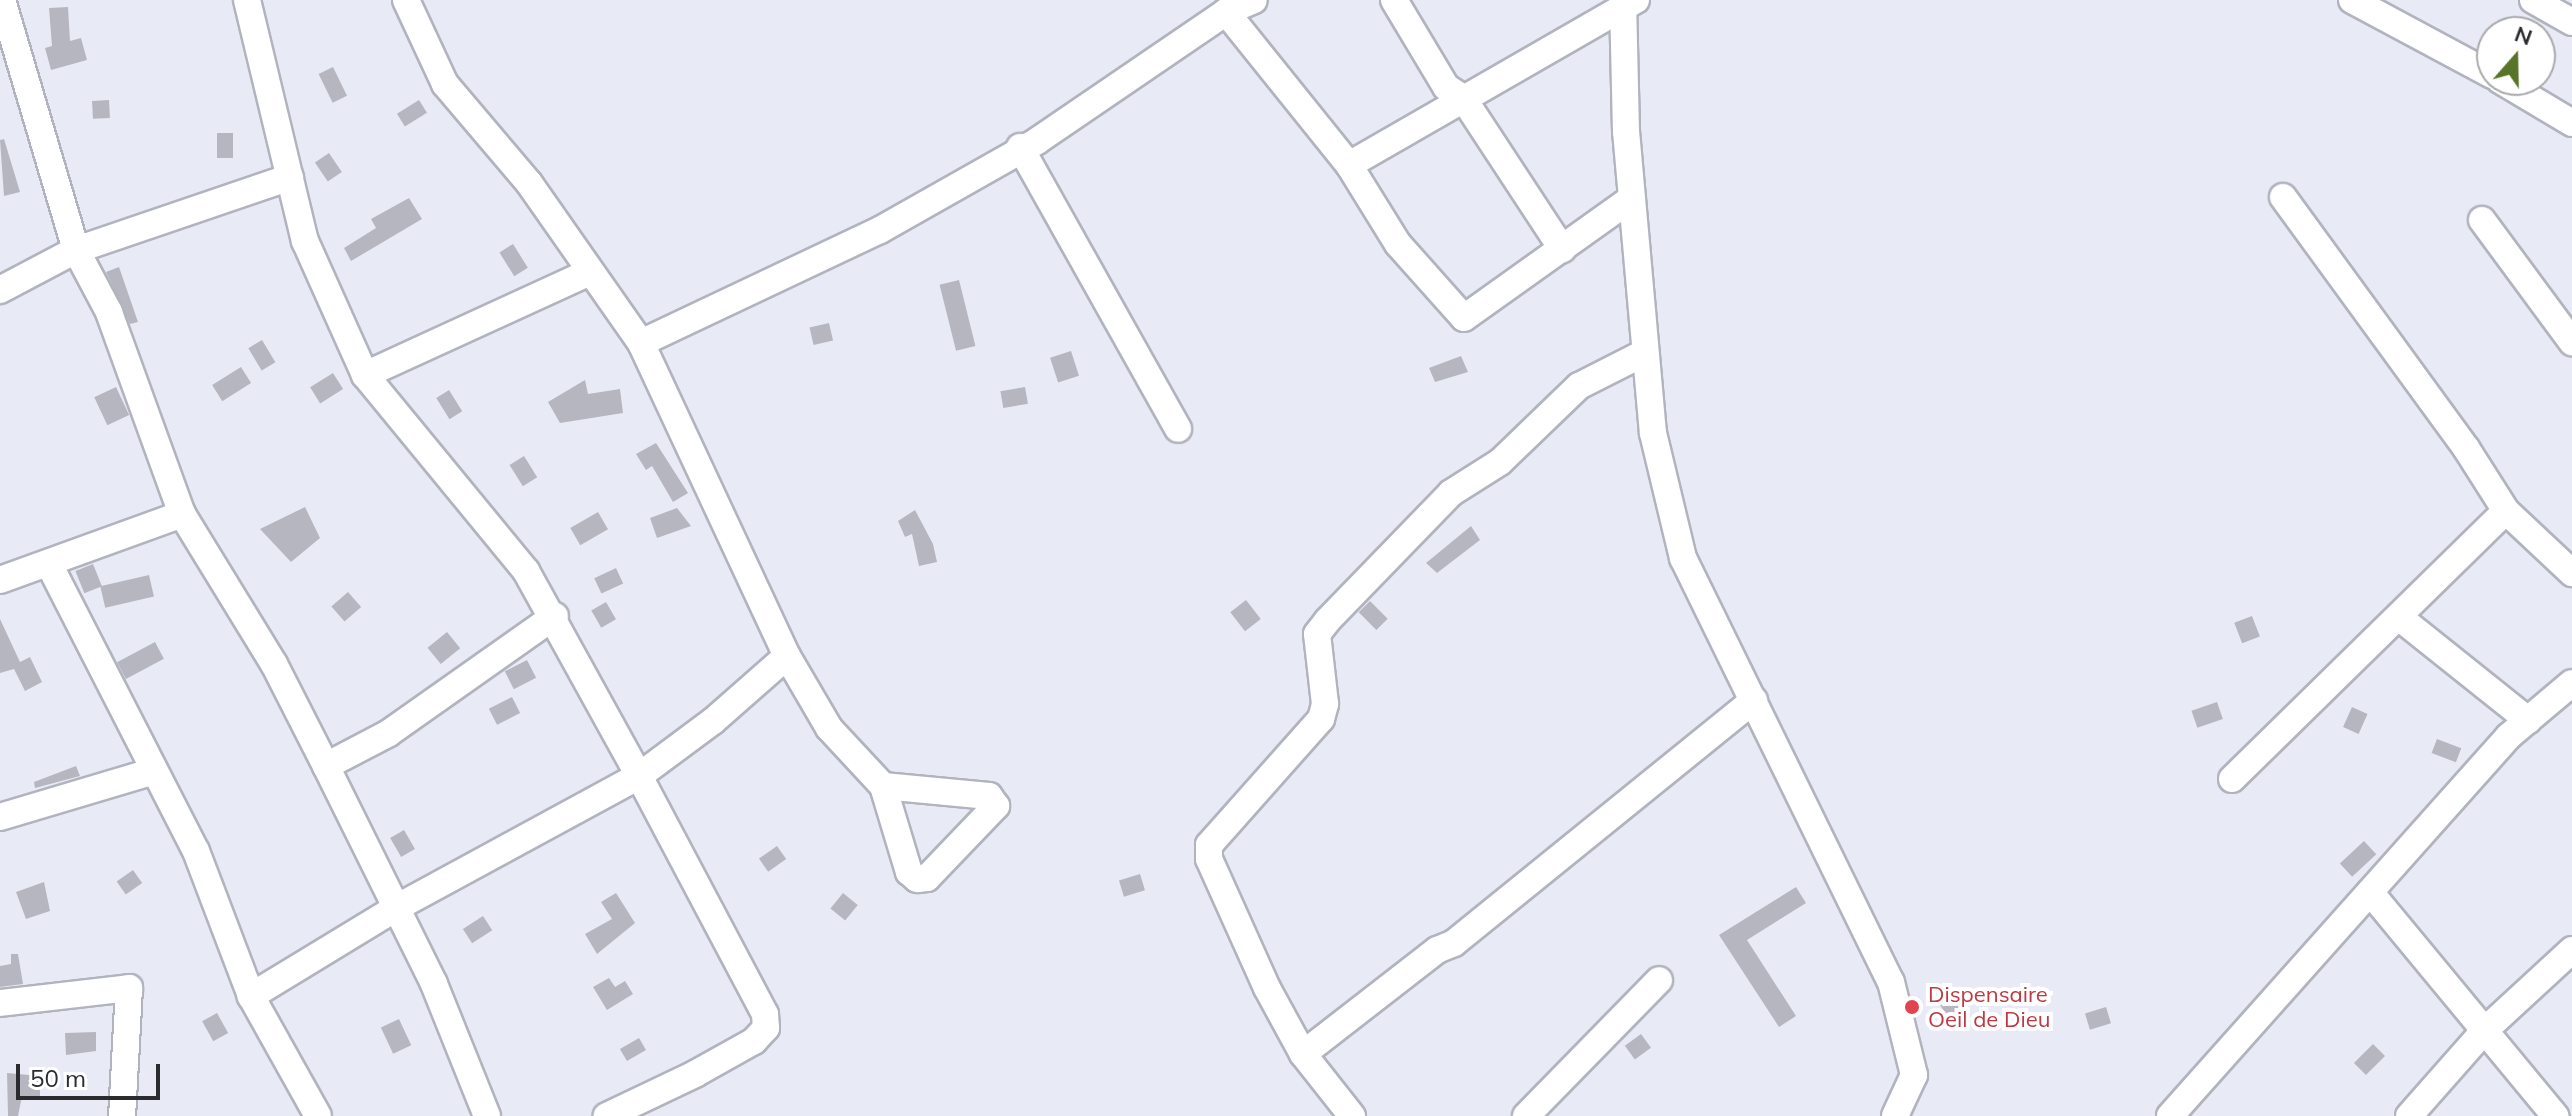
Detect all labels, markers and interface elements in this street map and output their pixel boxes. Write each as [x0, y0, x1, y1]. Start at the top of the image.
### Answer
north arrow [2476, 16, 2556, 96]
text: N [2511, 19, 2536, 51]
place label: Dispensaire Oeil de Dieu [1928, 981, 2050, 1032]
marker: Dispensaire Oeil de Dieu [1903, 998, 1921, 1016]
scale bar [20, 1048, 164, 1098]
text: 50 m [30, 1063, 86, 1093]

